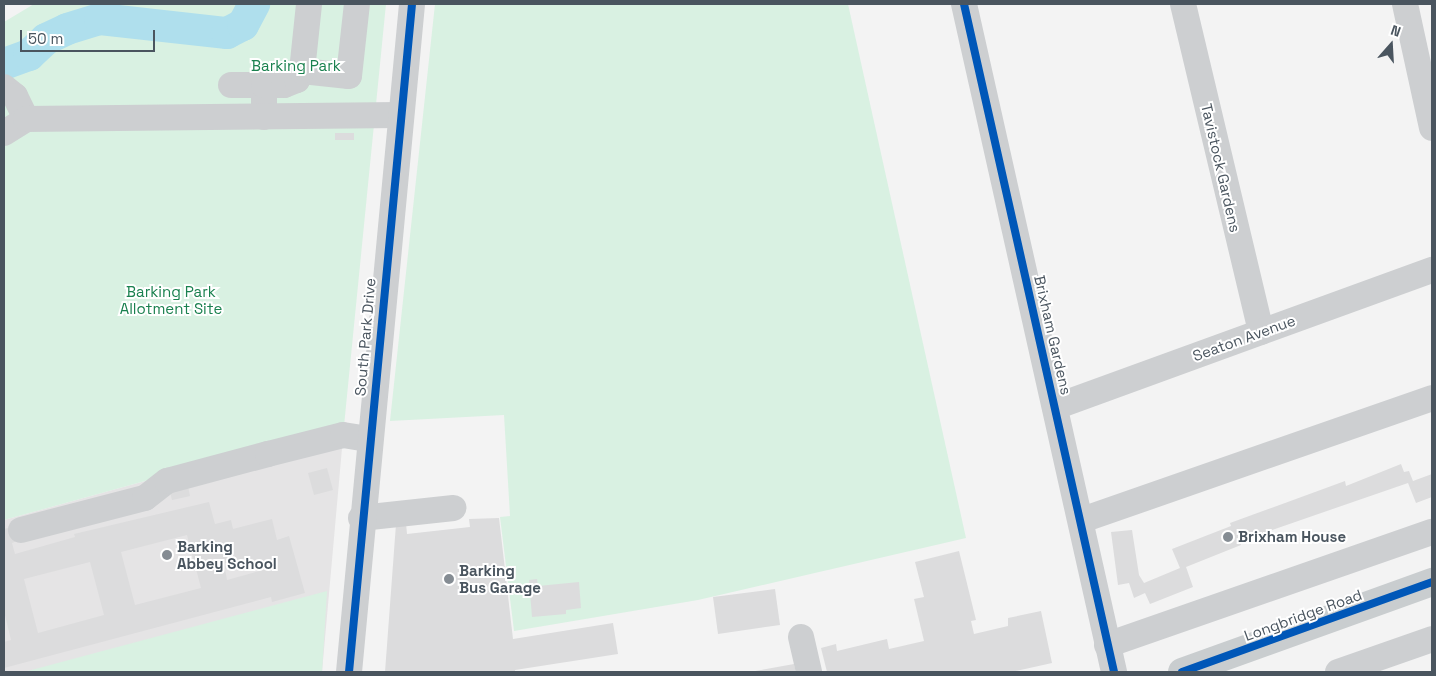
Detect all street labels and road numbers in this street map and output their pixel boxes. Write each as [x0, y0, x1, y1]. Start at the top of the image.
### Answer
street label: Tavistock Gardens [1197, 102, 1245, 234]
street label: Brixham Gardens [1030, 273, 1076, 397]
street label: South Park Drive [351, 277, 379, 397]
street label: Seaton Avenue [1190, 311, 1298, 365]
street label: Longbridge Road [1242, 585, 1364, 645]

